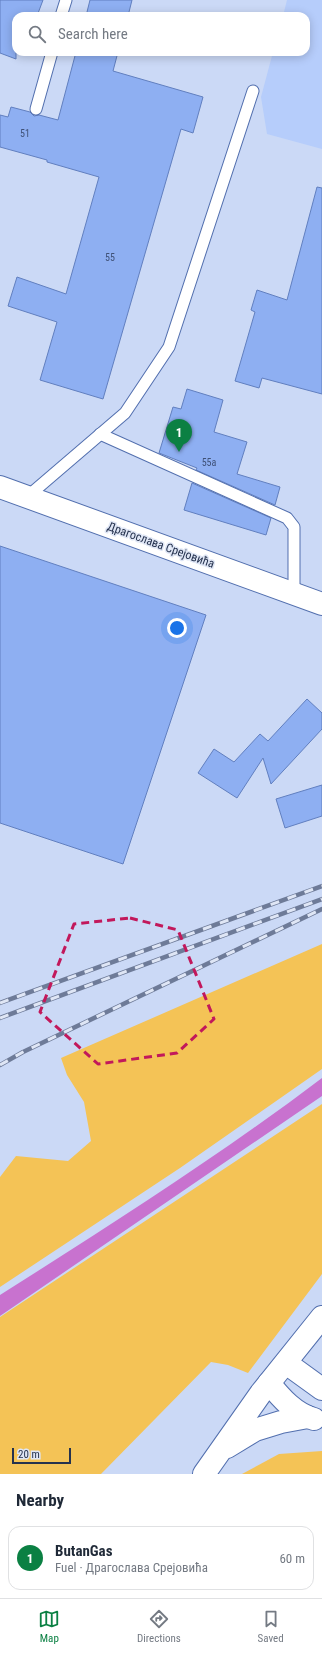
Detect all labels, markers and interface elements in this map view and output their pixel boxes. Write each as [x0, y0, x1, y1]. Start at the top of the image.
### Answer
search box [12, 12, 310, 56]
icon: search [26, 23, 48, 45]
text: Search here [58, 25, 128, 43]
house number: 51 [20, 128, 30, 139]
house number: 55 [105, 252, 115, 263]
pin: 1 [166, 419, 192, 452]
house number: 55a [202, 457, 217, 468]
street label: Драгослава Срејовића [106, 519, 217, 571]
your location [167, 618, 187, 638]
scale bar [12, 1446, 71, 1465]
text: 20 m [18, 1448, 40, 1461]
text: Nearby [16, 1490, 64, 1510]
text: ButanGas [55, 1542, 113, 1560]
text: 1 [27, 1551, 33, 1566]
text: 60 m [279, 1551, 305, 1566]
text: Fuel · Драгослава Срејовића [55, 1560, 208, 1575]
tab: Map [38, 1608, 60, 1645]
tab: Directions [137, 1608, 181, 1645]
tab: Saved [258, 1608, 284, 1645]

